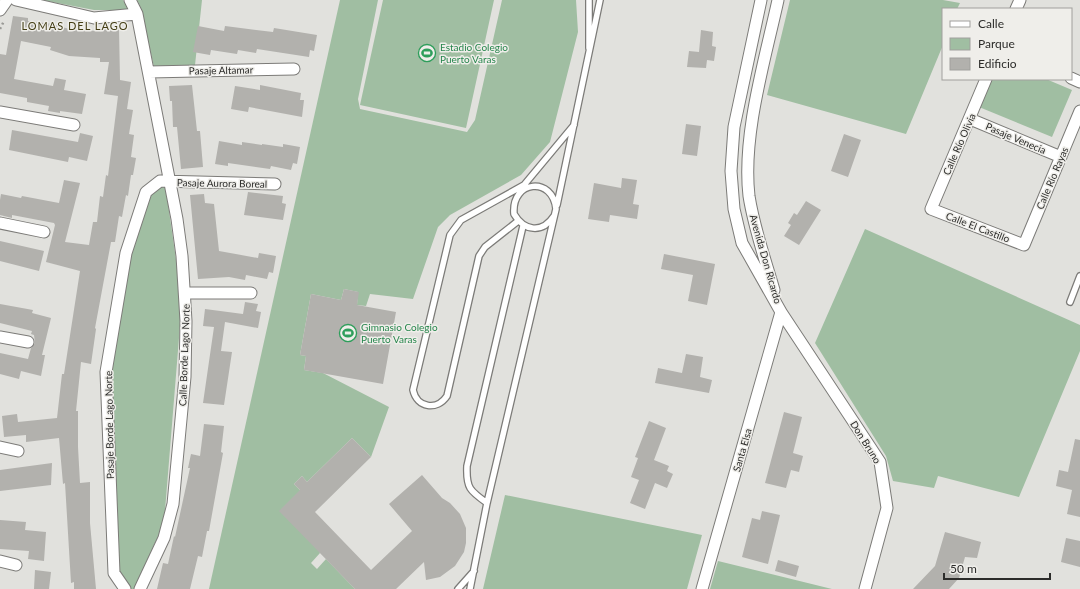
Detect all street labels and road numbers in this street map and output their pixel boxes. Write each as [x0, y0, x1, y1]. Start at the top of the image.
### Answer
street label: Pasaje Altamar [189, 63, 254, 77]
street label: Calle Río Olivia [940, 111, 978, 177]
street label: Pasaje Venecia [984, 120, 1048, 156]
street label: Calle Río Rayas [1033, 145, 1071, 211]
street label: Pasaje Aurora Boreal [177, 176, 267, 190]
street label: Calle El Castillo [944, 209, 1012, 245]
street label: Avenida Don Ricardo [748, 213, 785, 305]
street label: Calle Borde Lago Norte [176, 304, 192, 406]
street label: Pasaje Borde Lago Norte [102, 371, 116, 479]
street label: Don Bruno [848, 418, 884, 466]
street label: Santa Elsa [730, 427, 754, 473]

